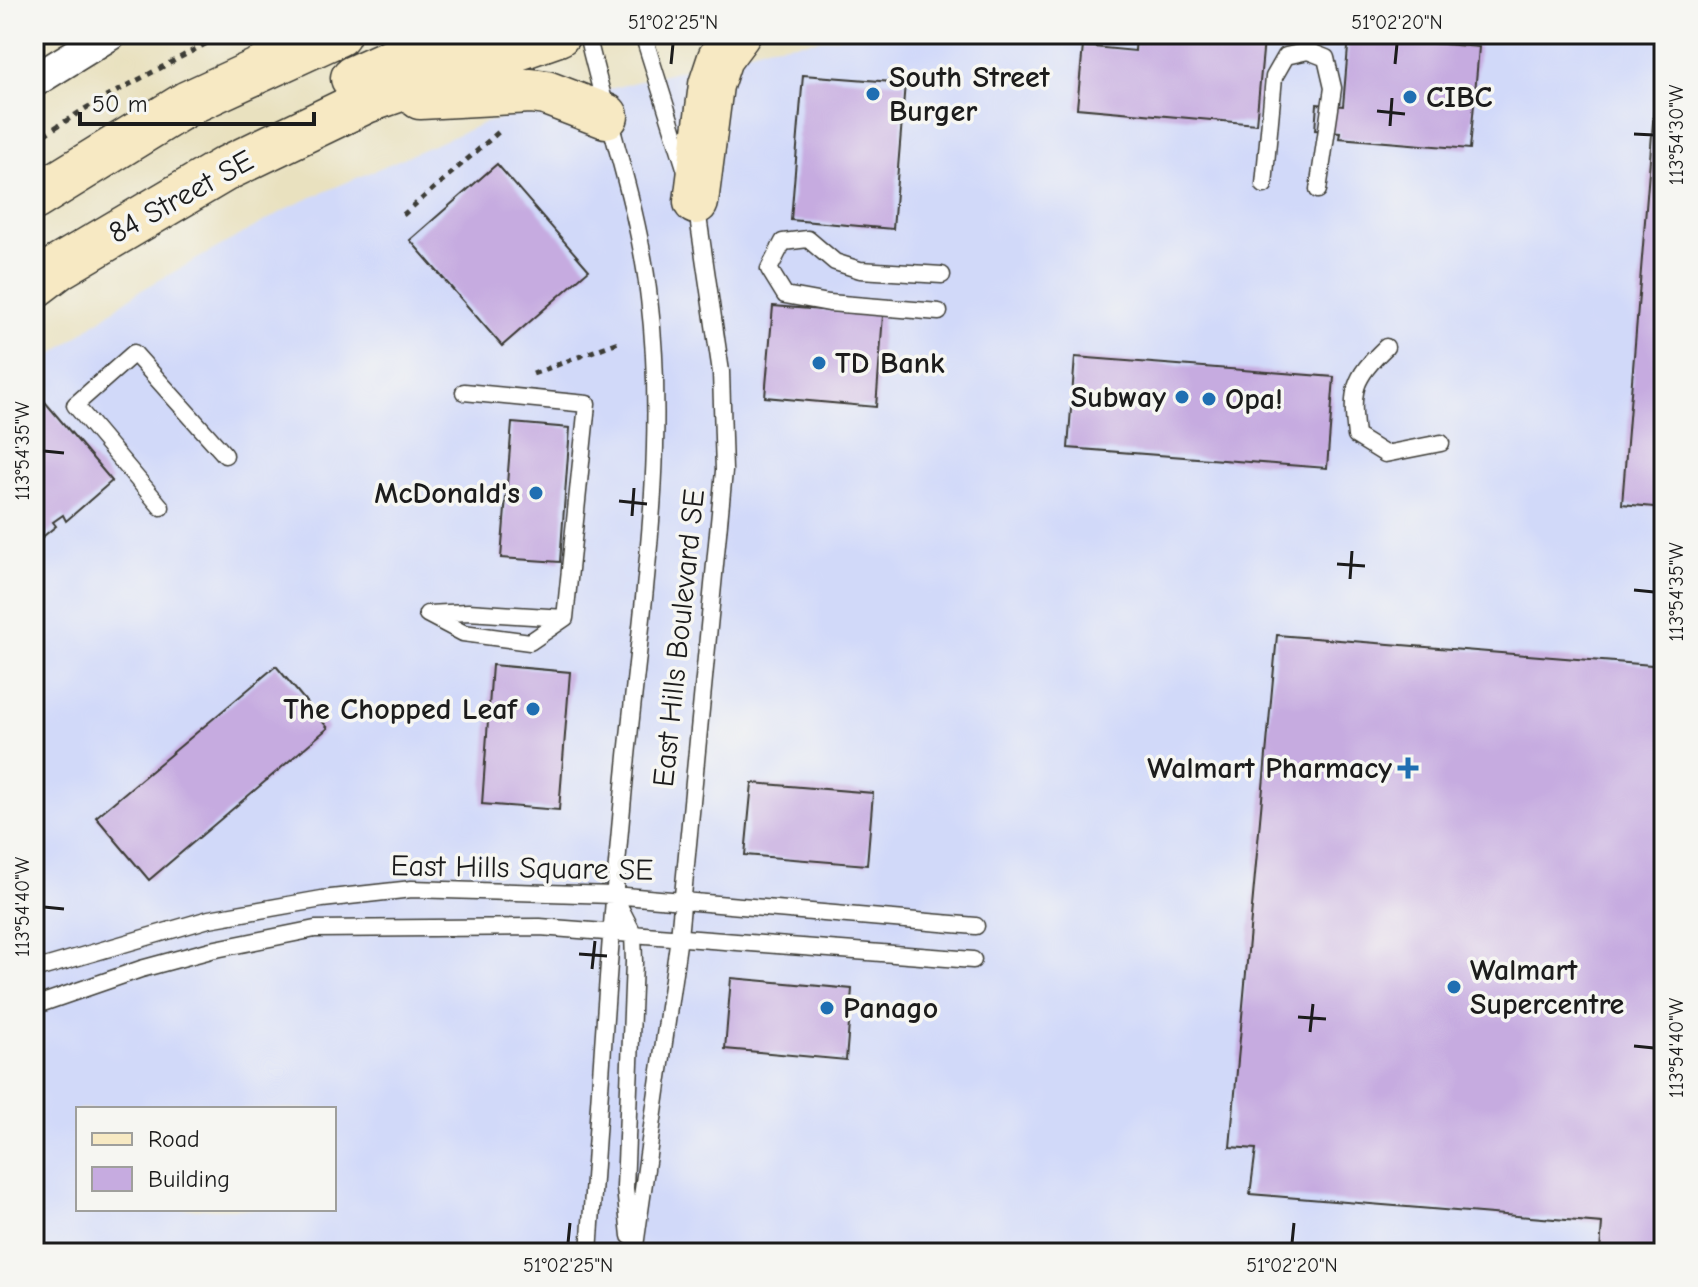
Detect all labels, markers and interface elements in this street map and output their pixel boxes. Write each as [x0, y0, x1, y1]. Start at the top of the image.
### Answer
text: 51°02'25"N [628, 11, 718, 34]
text: 51°02'20"N [1351, 11, 1443, 34]
place label: South Street Burger [889, 60, 1051, 129]
scale bar [80, 76, 314, 126]
place label: CIBC [1426, 80, 1493, 115]
text: 113°54'30"W [1665, 84, 1688, 185]
marker: South Street Burger [864, 85, 882, 103]
marker: CIBC [1401, 88, 1419, 106]
text: 50 m [92, 90, 148, 118]
street label: 84 Street SE [103, 143, 259, 251]
place label: TD Bank [835, 346, 945, 381]
marker: TD Bank [810, 354, 828, 372]
place label: Subway [1071, 380, 1166, 415]
place label: Opa! [1225, 382, 1283, 417]
marker: Subway [1173, 388, 1191, 406]
marker: Opa! [1200, 390, 1218, 408]
text: 113°54'35"W [11, 401, 34, 501]
place label: McDonald's [374, 476, 520, 511]
marker: McDonald's [527, 484, 545, 502]
street label: East Hills Boulevard SE [646, 487, 712, 789]
text: 113°54'35"W [1665, 542, 1688, 642]
place label: The Chopped Leaf [283, 692, 518, 727]
marker: The Chopped Leaf [524, 700, 542, 718]
place label: Walmart Pharmacy [1147, 751, 1392, 786]
marker: Walmart Pharmacy [1399, 759, 1417, 777]
street label: East Hills Square SE [390, 848, 654, 888]
text: 113°54'40"W [11, 856, 34, 957]
place label: Walmart Supercentre [1470, 953, 1624, 1022]
marker: Walmart Supercentre [1445, 978, 1463, 996]
place label: Panago [843, 991, 938, 1026]
text: 113°54'40"W [1665, 997, 1688, 1098]
marker: Panago [818, 999, 836, 1017]
legend [76, 1107, 336, 1211]
text: Road [148, 1125, 200, 1153]
text: Building [148, 1165, 230, 1193]
text: 51°02'25"N [523, 1254, 613, 1277]
text: 51°02'20"N [1246, 1254, 1338, 1277]

